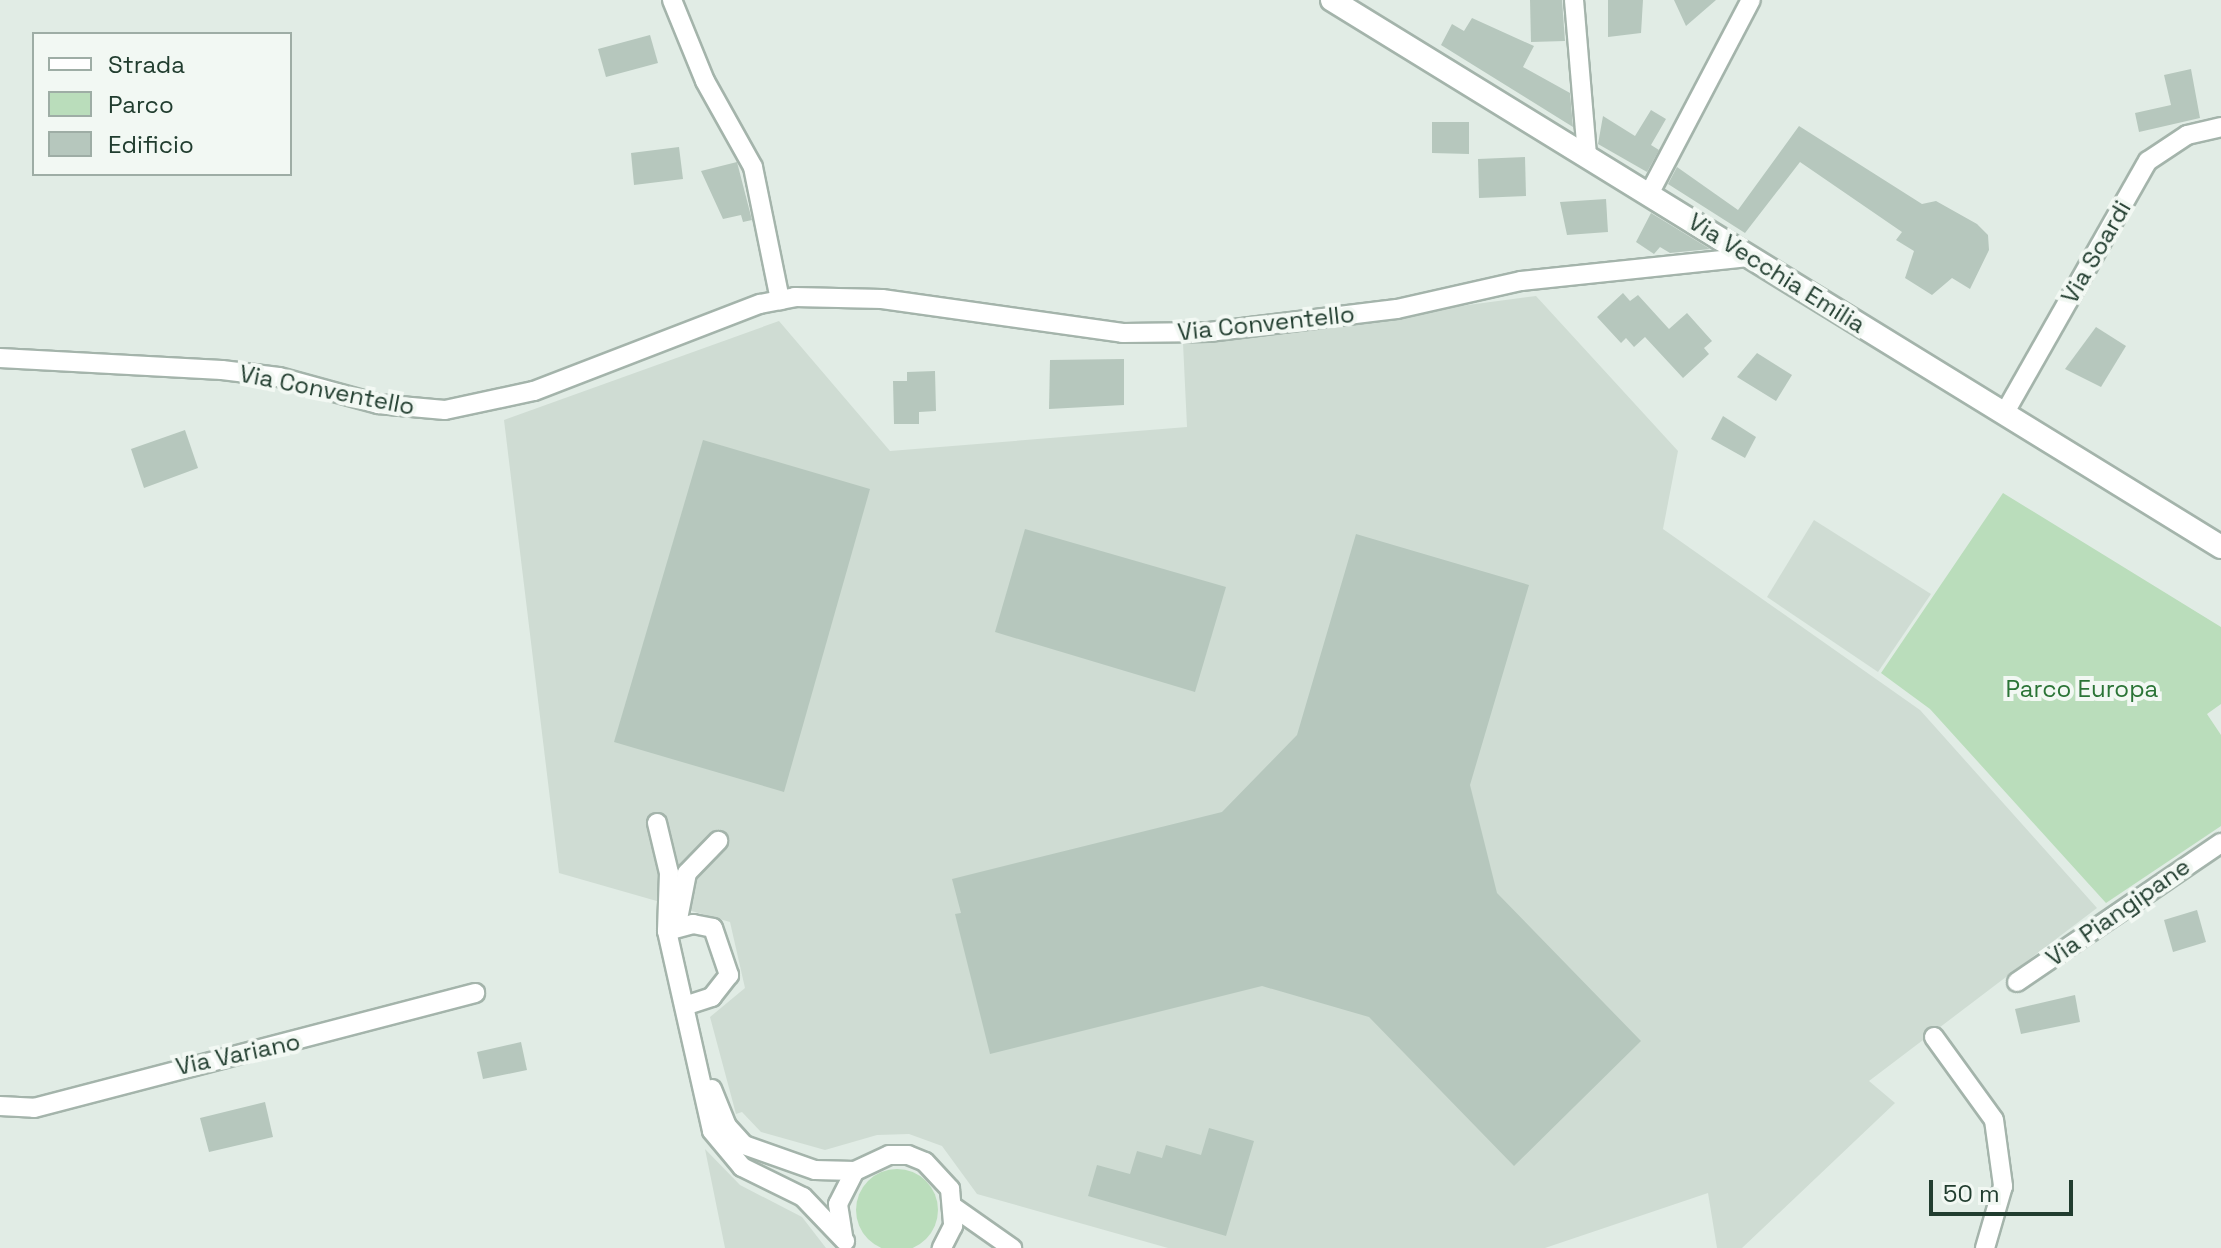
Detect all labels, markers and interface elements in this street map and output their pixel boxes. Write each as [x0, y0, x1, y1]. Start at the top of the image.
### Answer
legend [32, 32, 292, 176]
text: Strada [108, 49, 185, 80]
text: Parco [108, 89, 174, 120]
text: Edificio [108, 129, 194, 160]
street label: Via Soardi [2055, 195, 2137, 309]
street label: Via Vecchia Emilia [1683, 207, 1871, 339]
street label: Via Conventello [1176, 299, 1356, 347]
street label: Via Conventello [237, 359, 417, 421]
park label: Parco Europa [2006, 675, 2158, 703]
street label: Via Piangipane [2041, 852, 2195, 972]
street label: Via Variano [173, 1027, 303, 1081]
scale bar [1933, 1164, 2077, 1214]
text: 50 m [1943, 1178, 2000, 1209]

